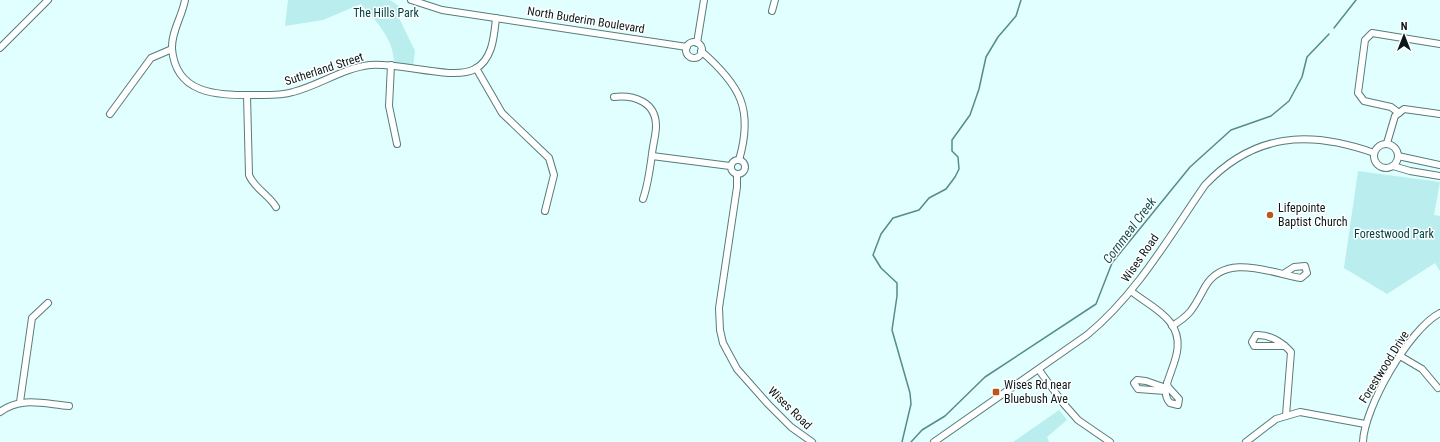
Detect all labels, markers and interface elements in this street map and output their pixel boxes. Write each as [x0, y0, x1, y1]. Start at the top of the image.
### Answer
street label: North Buderim Boulevard [526, 4, 646, 36]
park label: The Hills Park [353, 6, 419, 20]
north arrow [1384, 16, 1424, 56]
text: N [1401, 20, 1408, 33]
street label: Sutherland Street [283, 50, 365, 88]
water label: Cornmeal Creek [1100, 194, 1159, 266]
place label: Lifepointe Baptist Church [1278, 201, 1348, 229]
marker: Lifepointe Baptist Church [1265, 210, 1275, 220]
park label: Forestwood Park [1354, 227, 1434, 241]
street label: Wises Road [1118, 231, 1162, 285]
street label: Forestwood Drive [1356, 328, 1412, 406]
place label: Wises Rd near Bluebush Ave [1004, 378, 1071, 406]
street label: Wises Road [765, 384, 815, 432]
marker: Wises Rd near Bluebush Ave [991, 387, 1001, 397]

